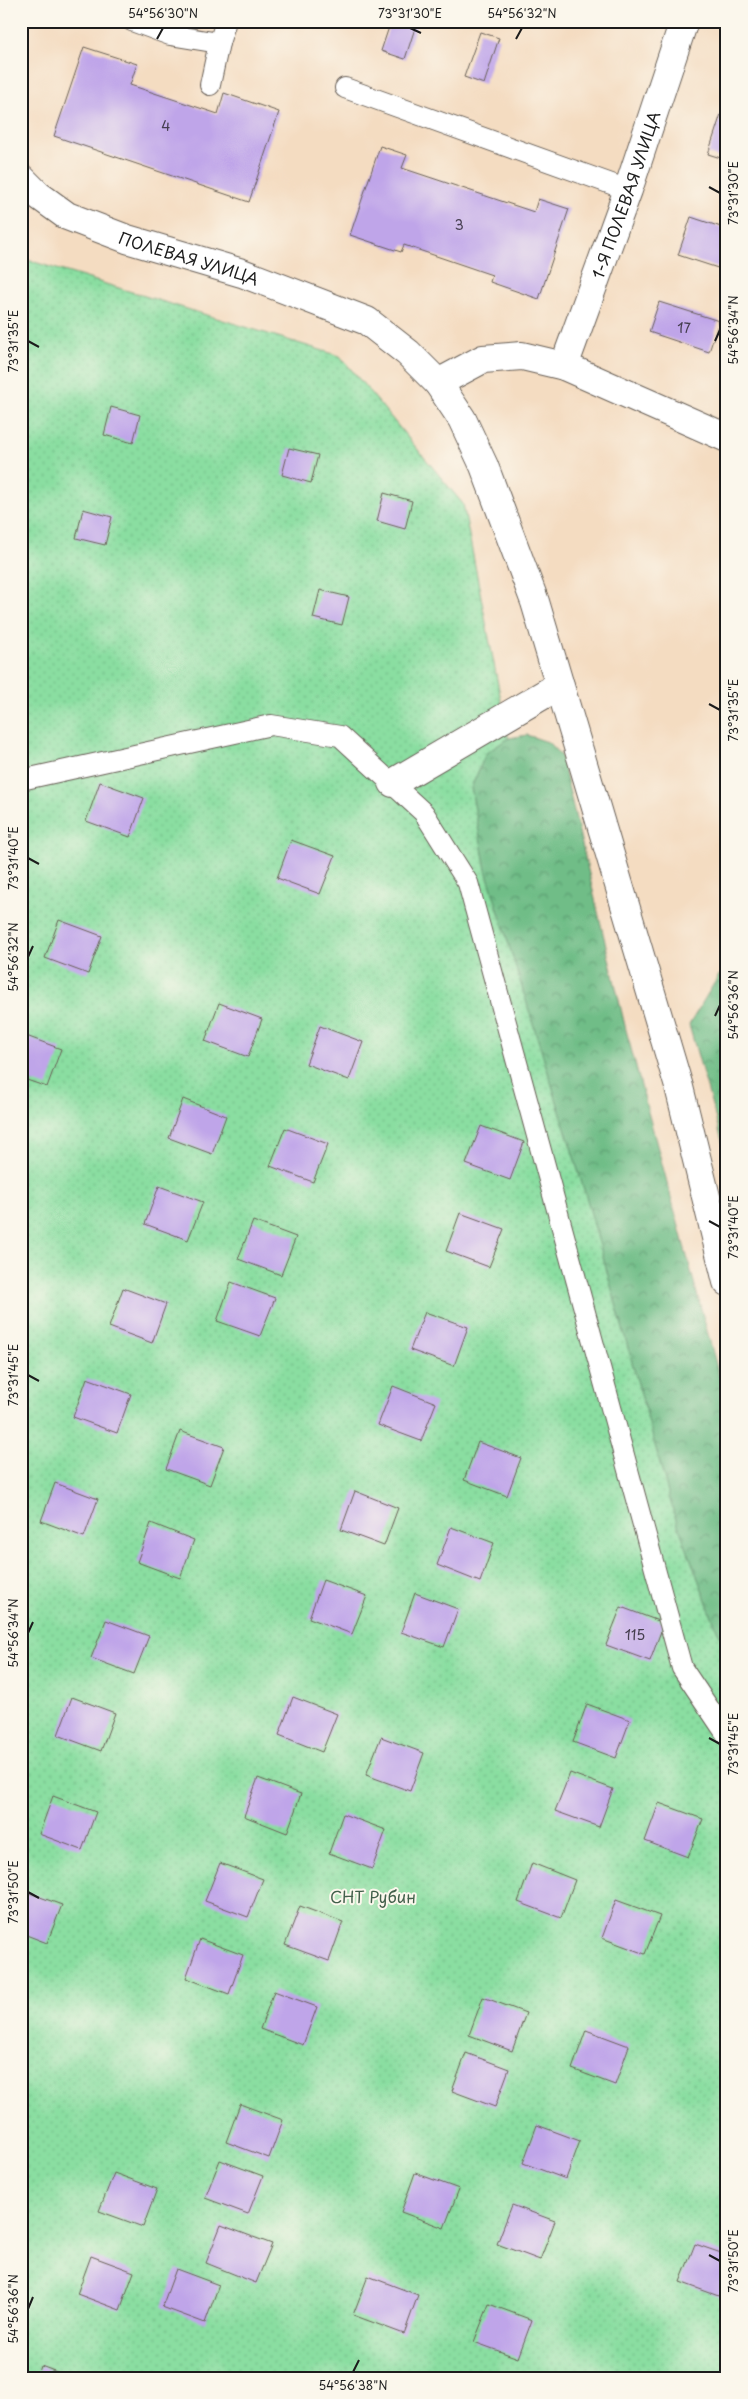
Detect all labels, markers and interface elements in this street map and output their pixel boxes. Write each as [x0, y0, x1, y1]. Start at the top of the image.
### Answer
text: 54°56'30"N [128, 4, 198, 22]
text: 73°31'30"E [378, 4, 442, 22]
text: 54°56'32"N [487, 4, 557, 22]
street label: 1-Я ПОЛЕВАЯ УЛИЦА [585, 108, 665, 282]
house number: 4 [161, 115, 171, 136]
text: 73°31'30"E [724, 161, 742, 225]
house number: 3 [454, 214, 464, 235]
street label: ПОЛЕВАЯ УЛИЦА [115, 225, 263, 291]
text: 54°56'34"N [724, 295, 742, 365]
text: 73°31'35"E [4, 310, 22, 372]
house number: 17 [677, 317, 691, 338]
text: 73°31'35"E [724, 679, 742, 741]
text: 73°31'40"E [4, 826, 22, 890]
text: 54°56'32"N [4, 922, 22, 992]
text: 54°56'36"N [724, 970, 742, 1040]
text: 73°31'40"E [724, 1195, 742, 1259]
text: 73°31'45"E [4, 1344, 22, 1406]
text: 54°56'34"N [4, 1598, 22, 1668]
house number: 115 [625, 1624, 645, 1645]
text: 73°31'45"E [724, 1713, 742, 1775]
text: 73°31'50"E [4, 1860, 22, 1924]
park label: СНТ Рубин [330, 1884, 416, 1908]
text: 73°31'50"E [724, 2229, 742, 2293]
text: 54°56'36"N [4, 2274, 22, 2344]
text: 54°56'38"N [318, 2376, 388, 2394]

